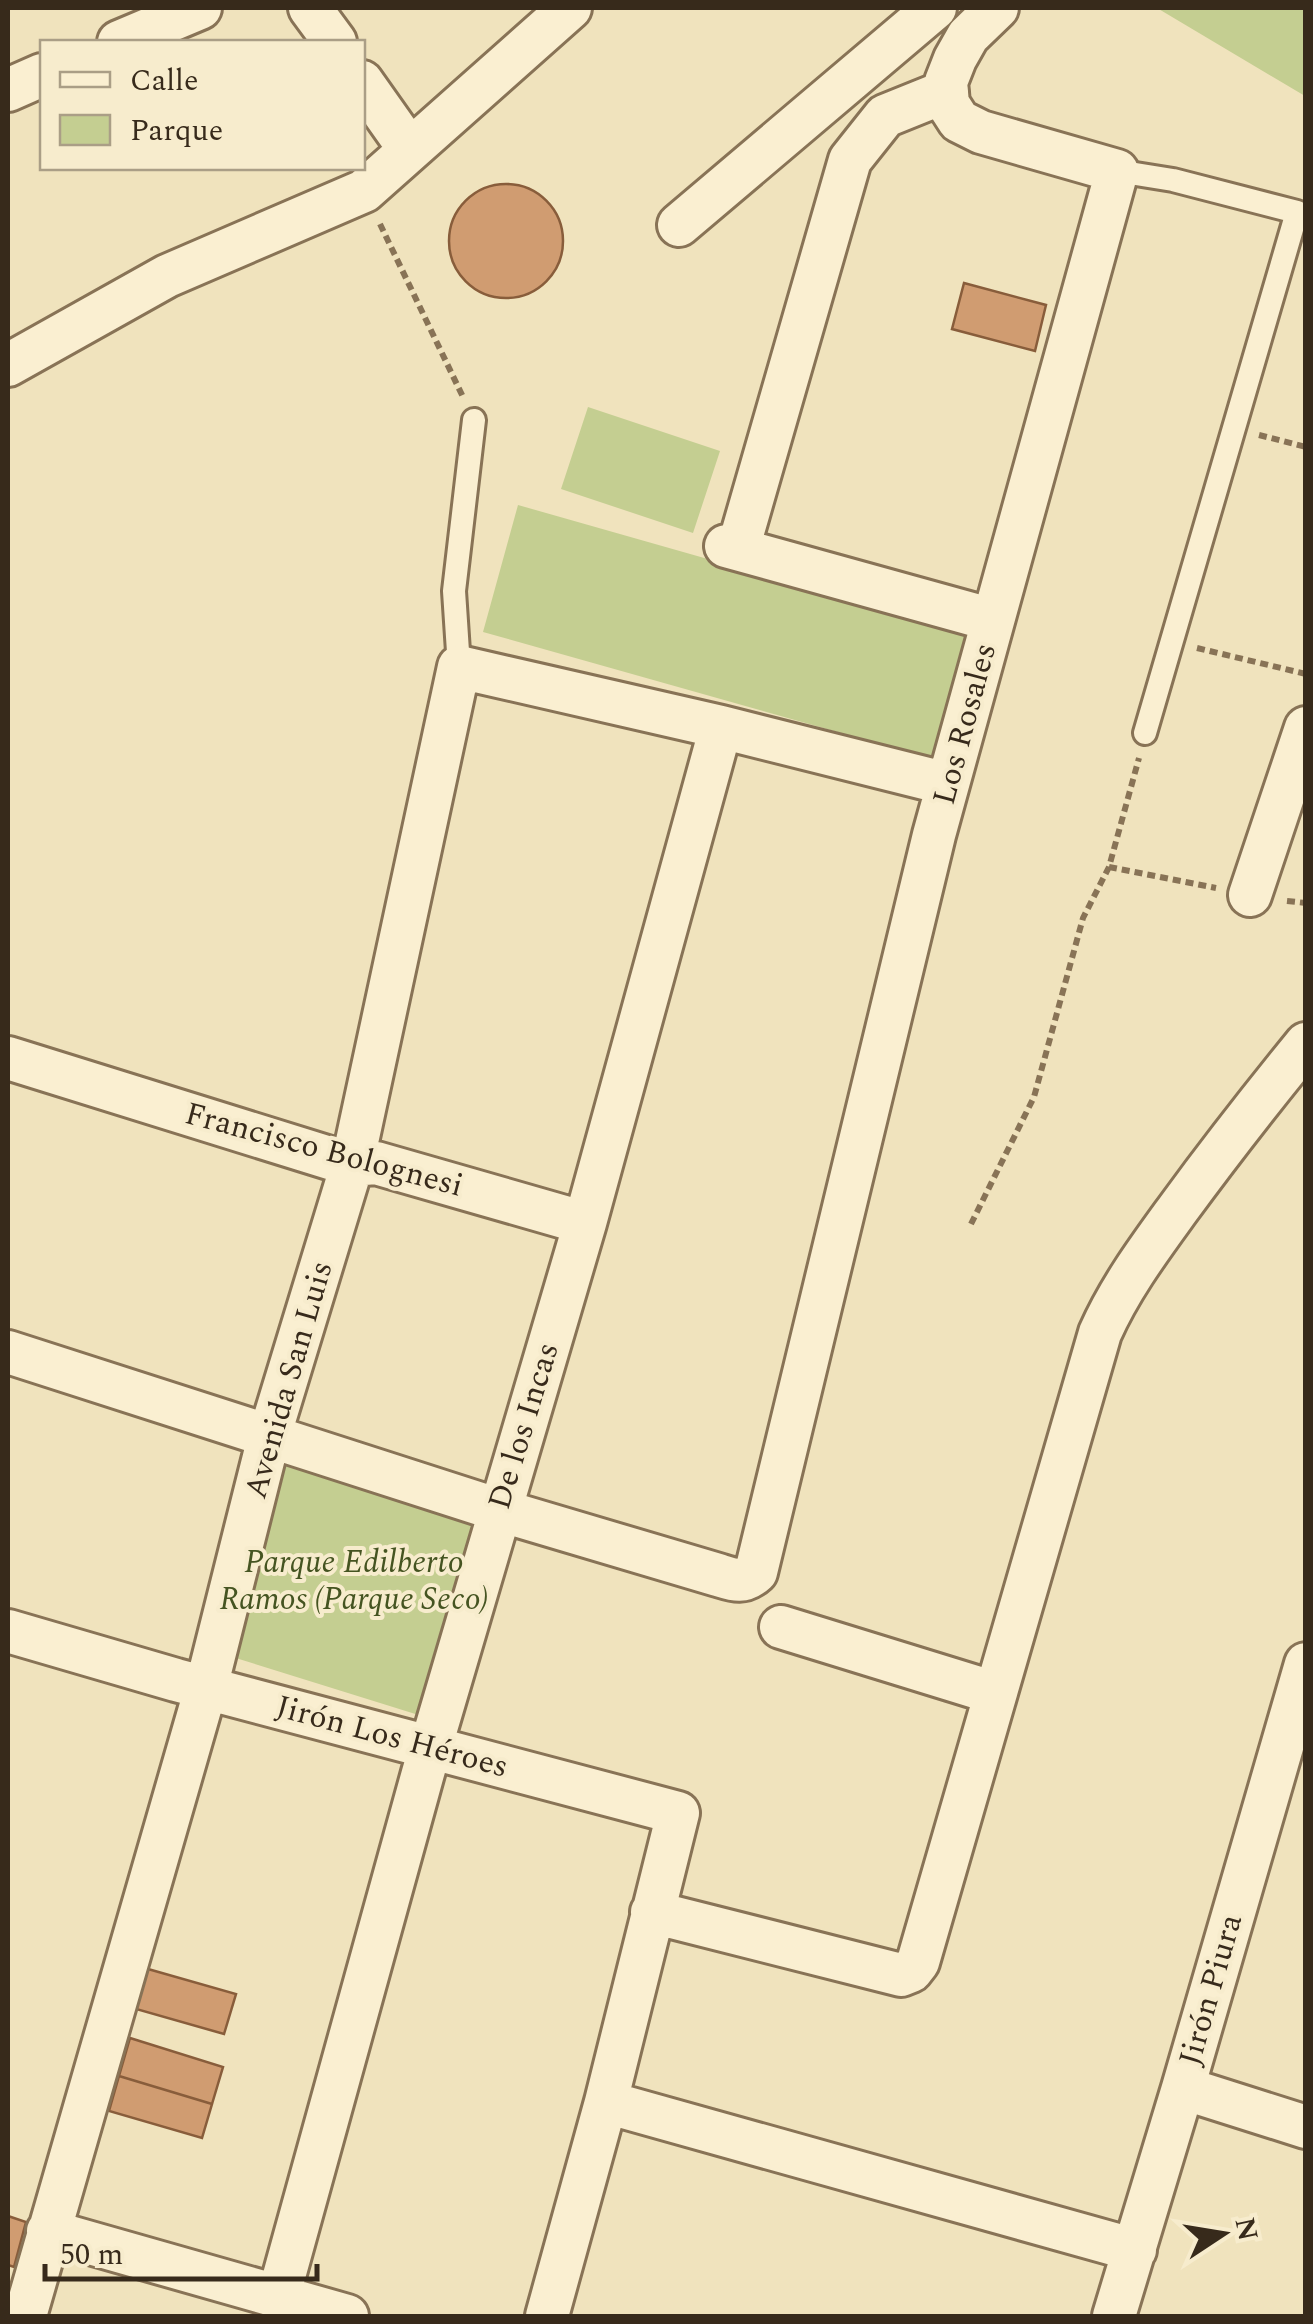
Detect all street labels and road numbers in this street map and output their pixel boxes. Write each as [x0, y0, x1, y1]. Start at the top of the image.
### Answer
street label: Los Rosales [920, 638, 1010, 810]
street label: Francisco Bolognesi [179, 1089, 469, 1211]
street label: Avenida San Luis [232, 1255, 346, 1505]
street label: De los Incas [475, 1336, 573, 1516]
street label: Jirón Los Héroes [270, 1682, 514, 1792]
street label: Jirón Piura [1166, 1908, 1256, 2072]

